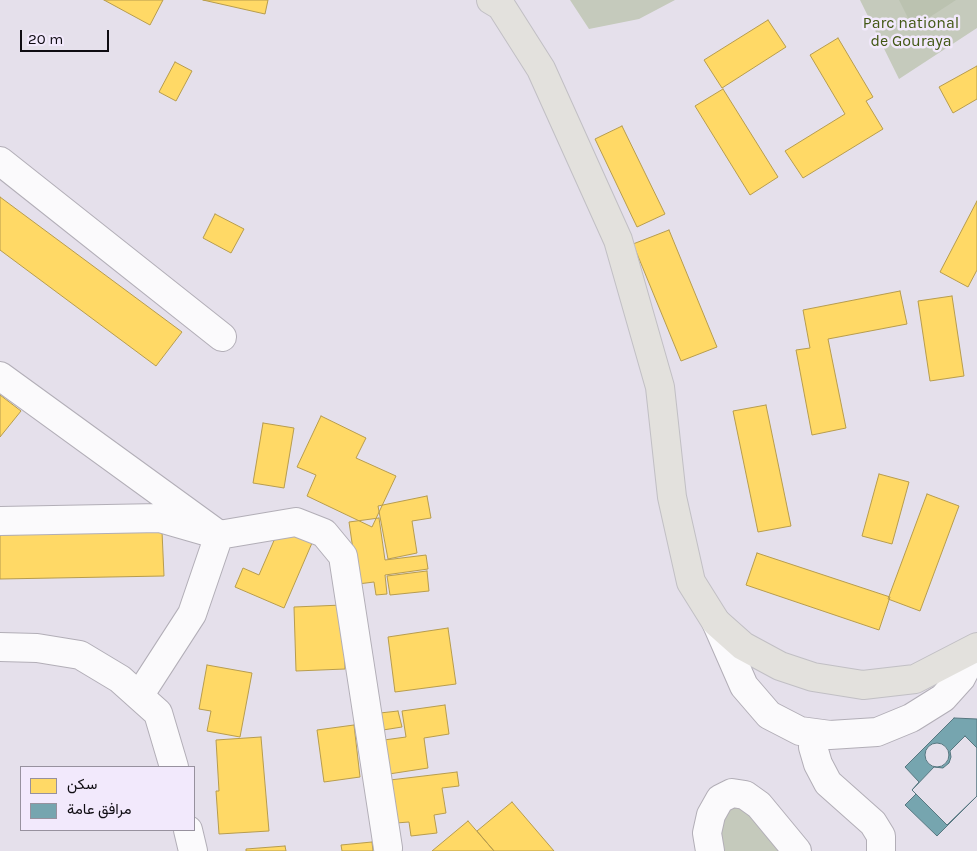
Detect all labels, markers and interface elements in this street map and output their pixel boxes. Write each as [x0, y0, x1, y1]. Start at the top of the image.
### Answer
park label: Parc national de Gouraya [863, 13, 959, 51]
scale bar [22, 20, 111, 52]
text: 20 m [28, 30, 63, 48]
legend [20, 766, 195, 831]
text: سكن [67, 775, 97, 793]
text: مرافق عامة [67, 800, 132, 818]

